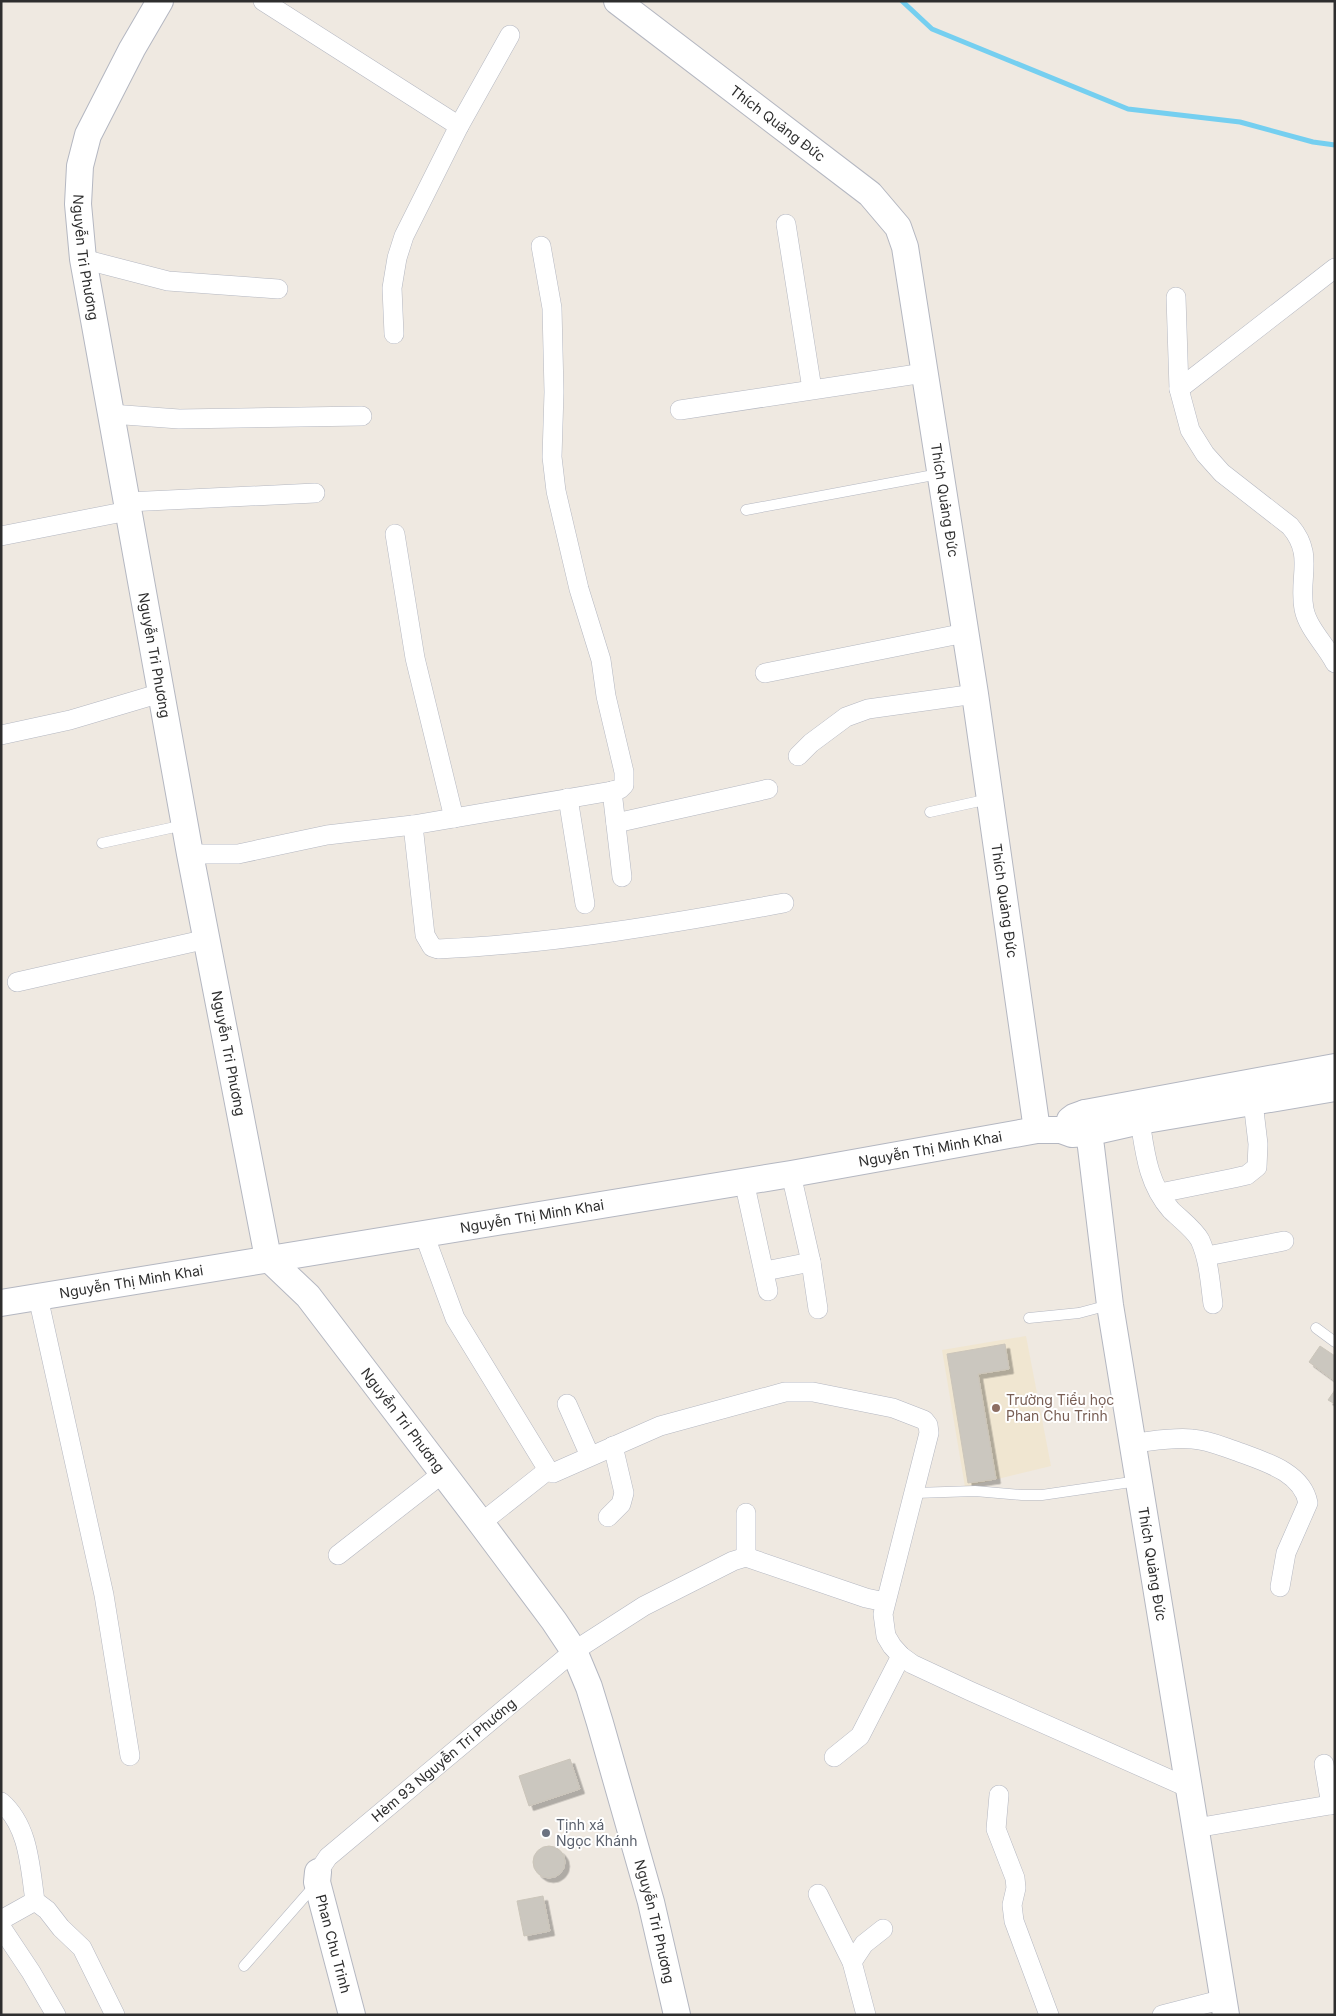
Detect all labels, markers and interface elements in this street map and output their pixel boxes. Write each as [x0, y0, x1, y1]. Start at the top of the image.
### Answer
street label: Thích Quảng Đức [727, 81, 829, 165]
street label: Nguyễn Tri Phương [70, 194, 103, 322]
street label: Thích Quảng Đức [928, 442, 962, 558]
street label: Nguyễn Tri Phương [135, 591, 174, 719]
street label: Thích Quảng Đức [988, 842, 1021, 959]
street label: Nguyễn Tri Phương [209, 989, 249, 1117]
street label: Nguyễn Thị Minh Khai [857, 1127, 1003, 1170]
street label: Nguyễn Thị Minh Khai [459, 1196, 605, 1236]
street label: Nguyễn Thị Minh Khai [58, 1261, 204, 1301]
street label: Nguyễn Tri Phương [358, 1364, 448, 1476]
place label: Trường Tiểu học Phan Chu Trinh [1006, 1391, 1114, 1424]
marker: Trường Tiểu học Phan Chu Trinh [990, 1402, 1002, 1414]
street label: Thích Quảng Đức [1135, 1505, 1170, 1622]
street label: Hẻm 93 Nguyễn Tri Phương [368, 1694, 519, 1825]
place label: Tịnh xá Ngọc Khánh [556, 1816, 638, 1849]
marker: Tịnh xá Ngọc Khánh [540, 1827, 552, 1839]
street label: Nguyễn Tri Phương [631, 1858, 678, 1985]
street label: Phan Chu Trinh [313, 1892, 355, 1995]

